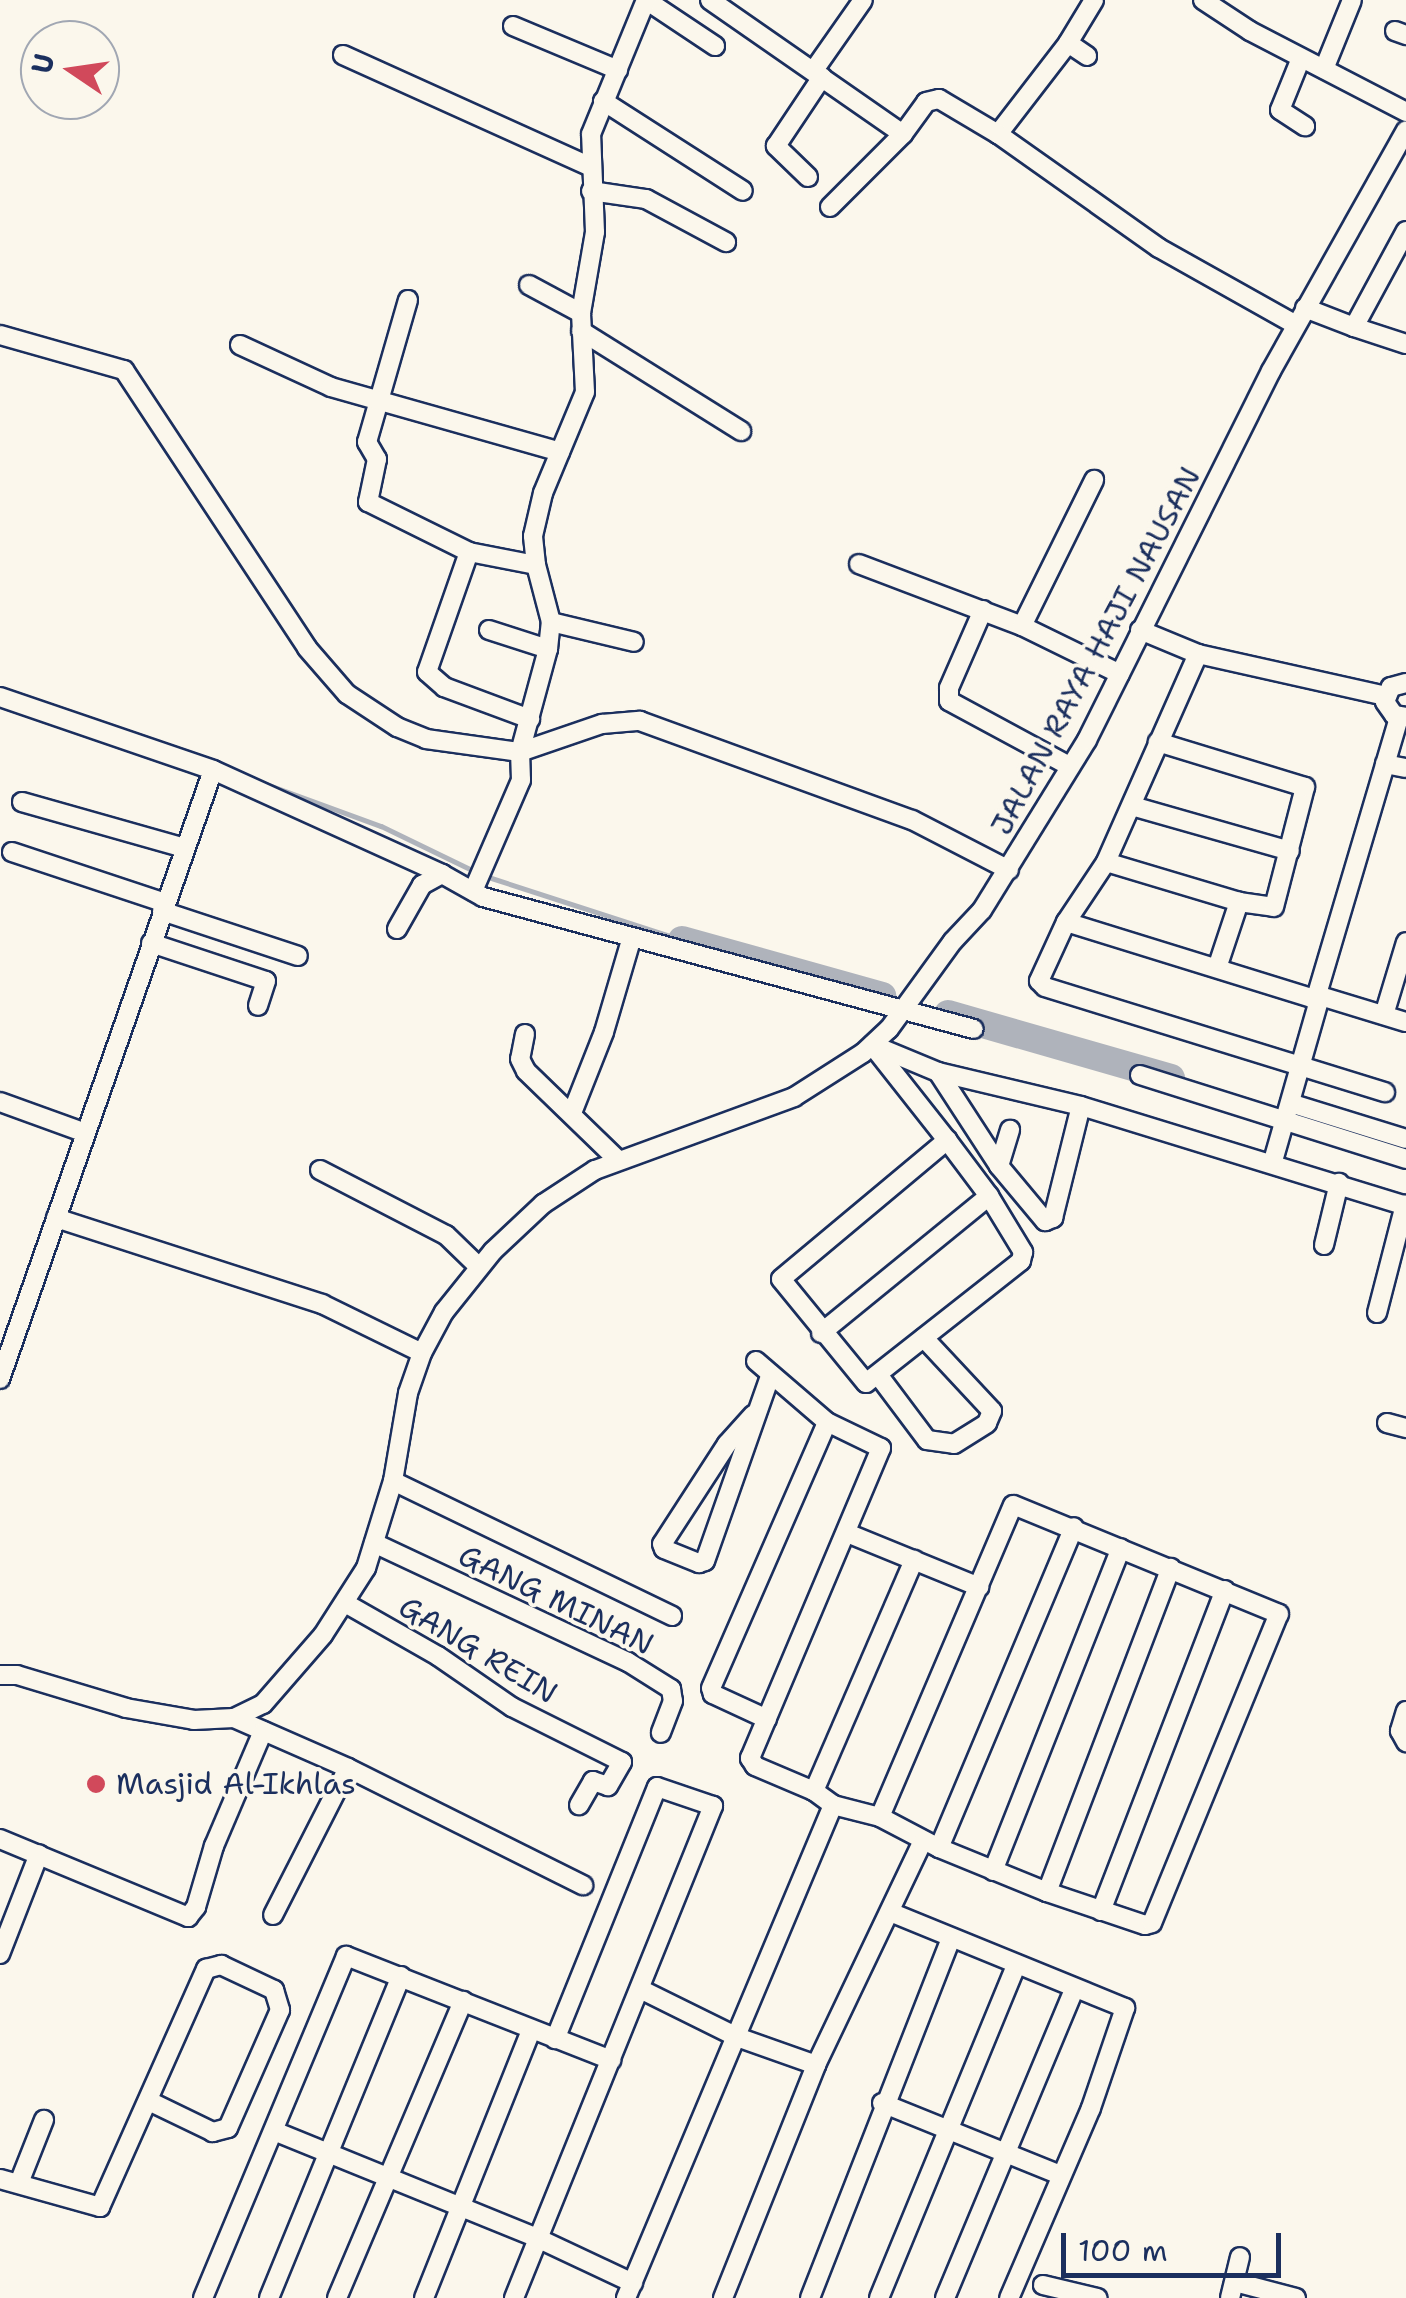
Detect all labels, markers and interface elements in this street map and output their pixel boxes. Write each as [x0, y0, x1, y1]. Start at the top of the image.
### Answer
north arrow [20, 20, 120, 120]
text: U [22, 50, 63, 77]
street label: JALAN RAYA HAJI NAUSAN [984, 461, 1208, 841]
street label: GANG MINAN [453, 1537, 659, 1663]
street label: GANG REIN [392, 1589, 564, 1711]
place label: Masjid Al-Ikhlas [116, 1766, 356, 1802]
marker: Masjid Al-Ikhlas [85, 1773, 107, 1795]
scale bar [1066, 2213, 1286, 2275]
text: 100 m [1078, 2230, 1168, 2271]

